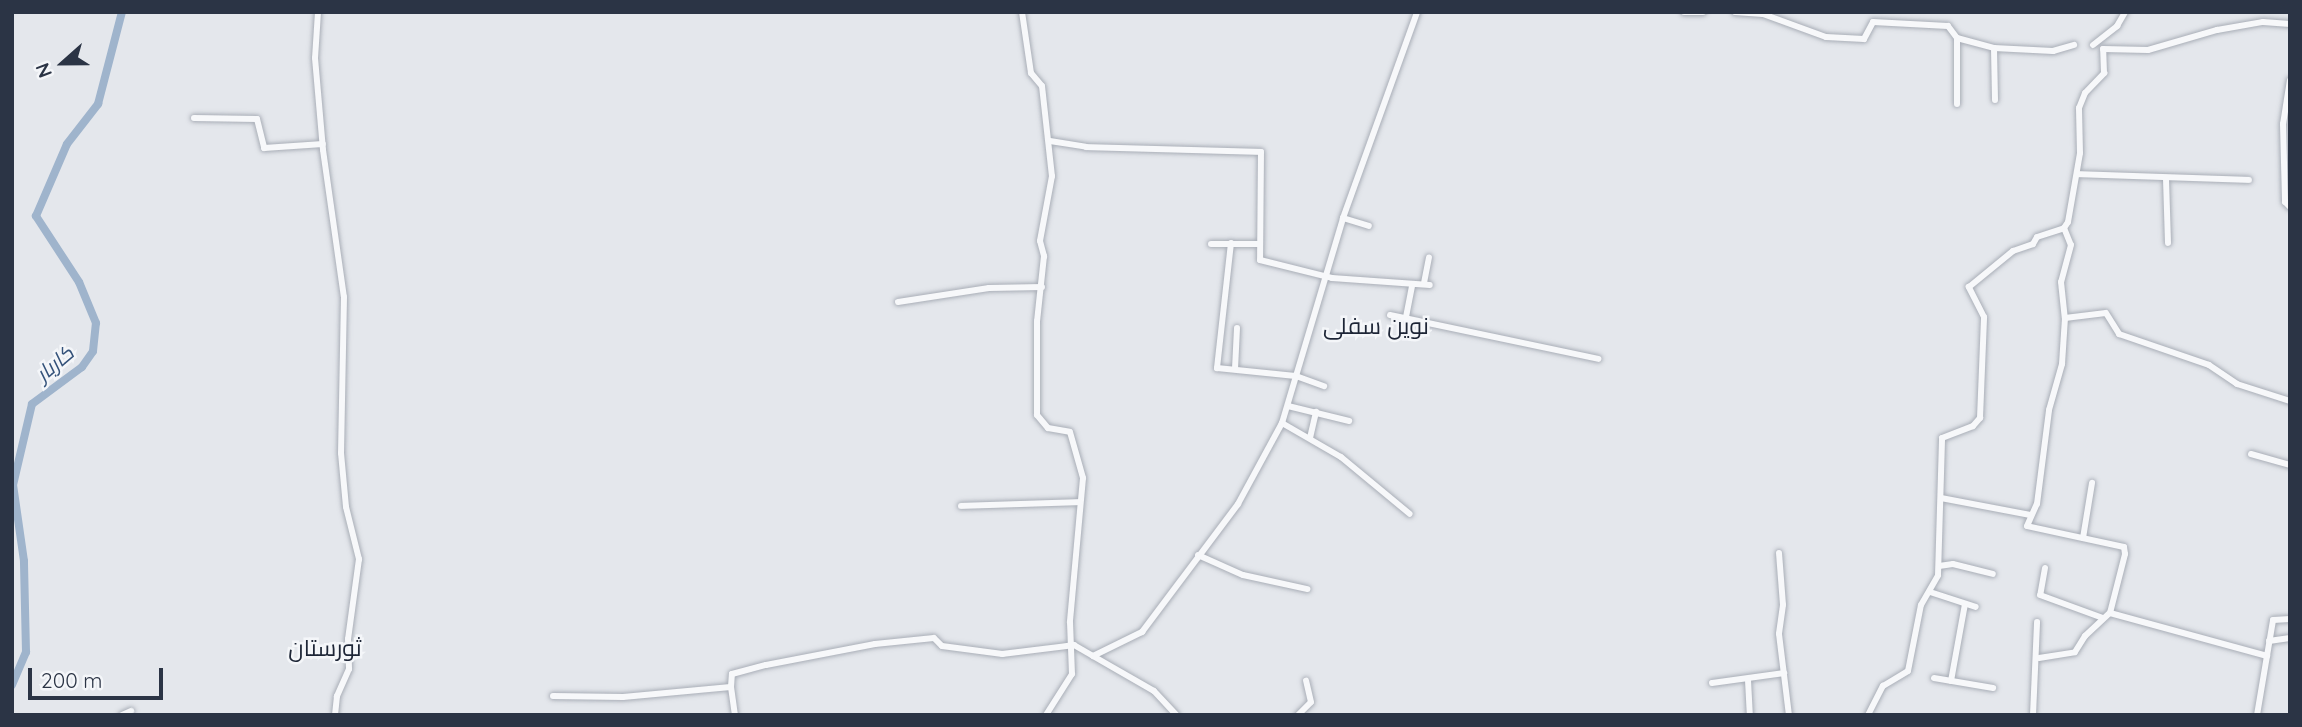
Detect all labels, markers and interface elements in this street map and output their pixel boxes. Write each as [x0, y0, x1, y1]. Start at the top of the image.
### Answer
north arrow [28, 28, 98, 98]
text: N [30, 60, 57, 81]
district label: نوین سفلى [1323, 312, 1429, 340]
water label: کاربار [30, 340, 78, 386]
district label: ثورستان [288, 634, 362, 662]
scale bar [32, 654, 166, 698]
text: 200 m [41, 667, 103, 693]

